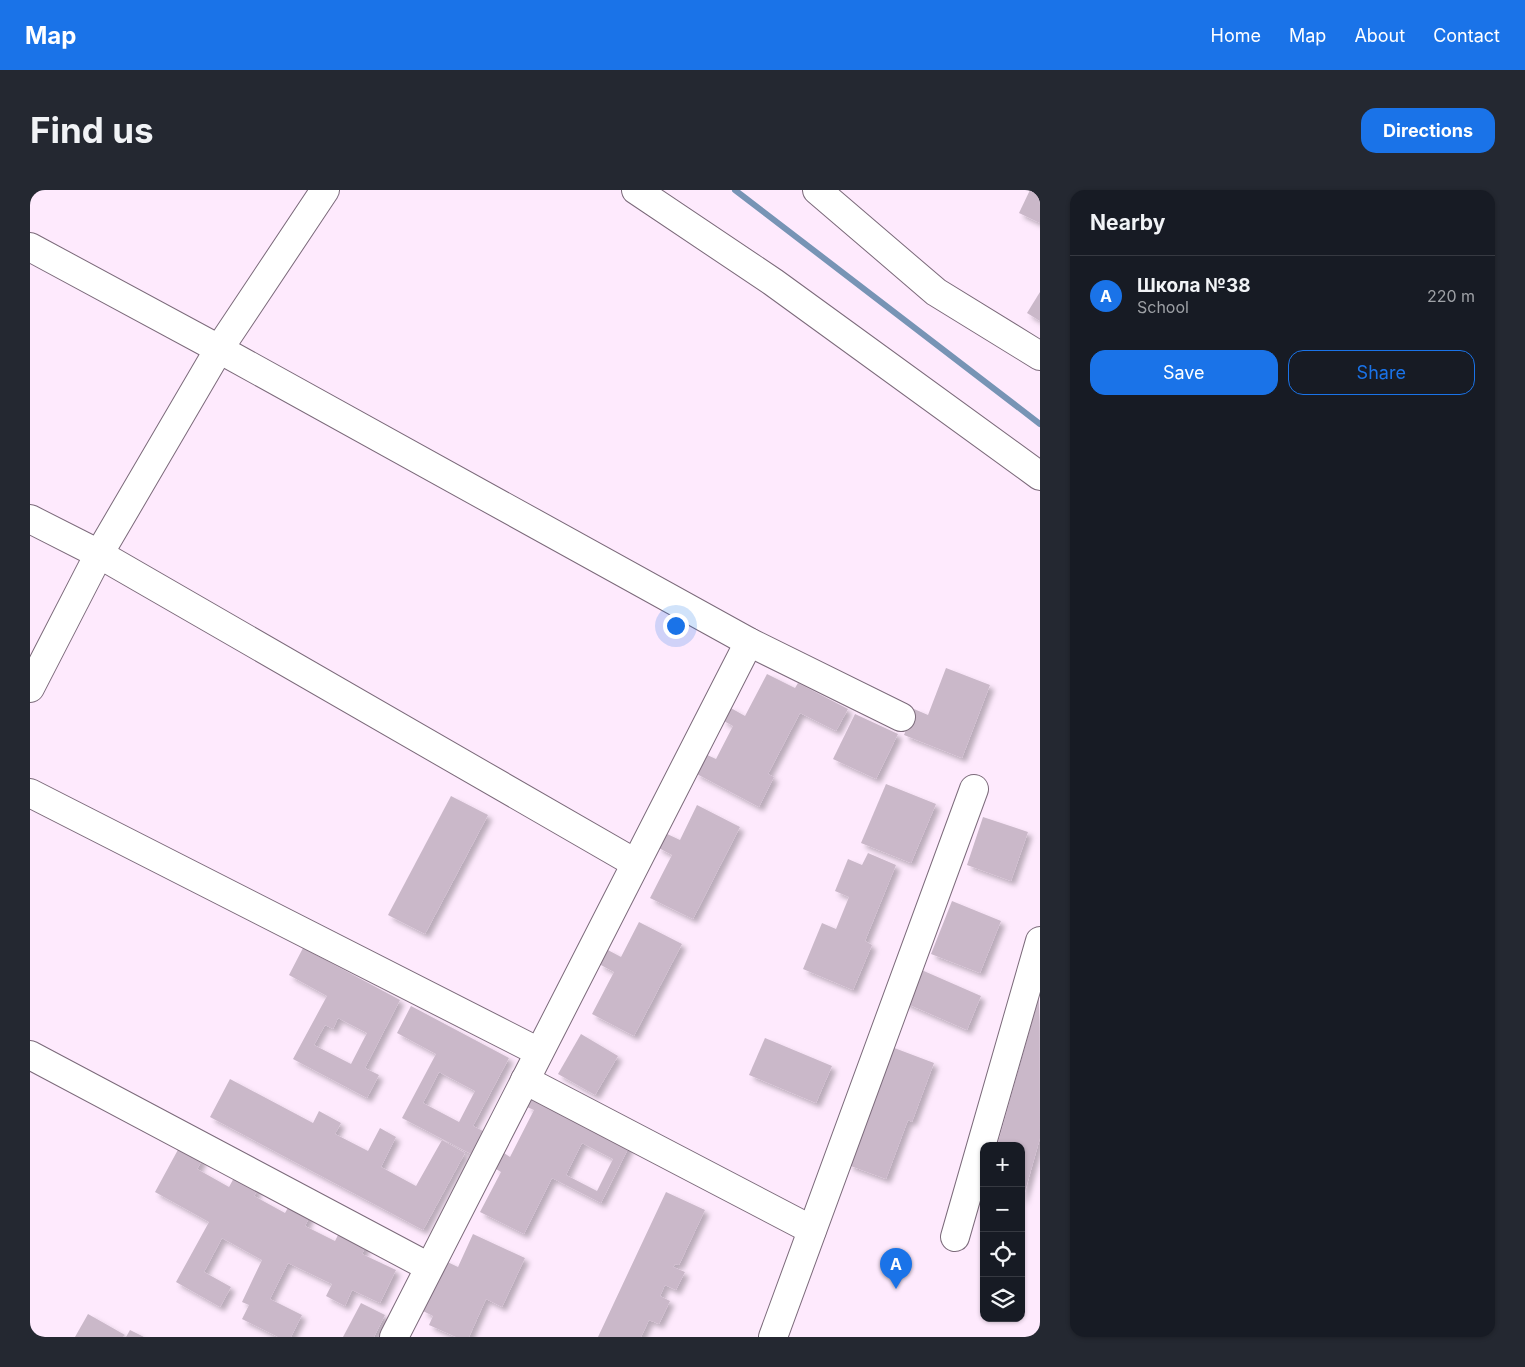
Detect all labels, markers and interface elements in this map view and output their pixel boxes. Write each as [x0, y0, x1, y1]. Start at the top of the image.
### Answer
text: Map [25, 21, 76, 50]
text: Home [1211, 25, 1261, 46]
text: Map [1289, 25, 1326, 46]
text: About [1354, 25, 1405, 46]
text: Contact [1433, 25, 1500, 46]
button: Directions [1361, 108, 1495, 153]
text: Find us [30, 109, 154, 151]
text: Nearby [1090, 210, 1165, 235]
text: Школа №38 [1137, 274, 1251, 297]
text: A [1100, 286, 1112, 306]
text: 220 m [1427, 286, 1475, 306]
text: School [1137, 297, 1189, 317]
button: Save [1090, 350, 1278, 395]
button: Share [1288, 350, 1475, 395]
your location [663, 613, 689, 639]
map controls [980, 1142, 1025, 1322]
button: + [980, 1142, 1025, 1187]
button: − [980, 1187, 1025, 1232]
button: locate [980, 1232, 1025, 1277]
pin: A [880, 1248, 912, 1289]
button: layers [980, 1277, 1025, 1322]

